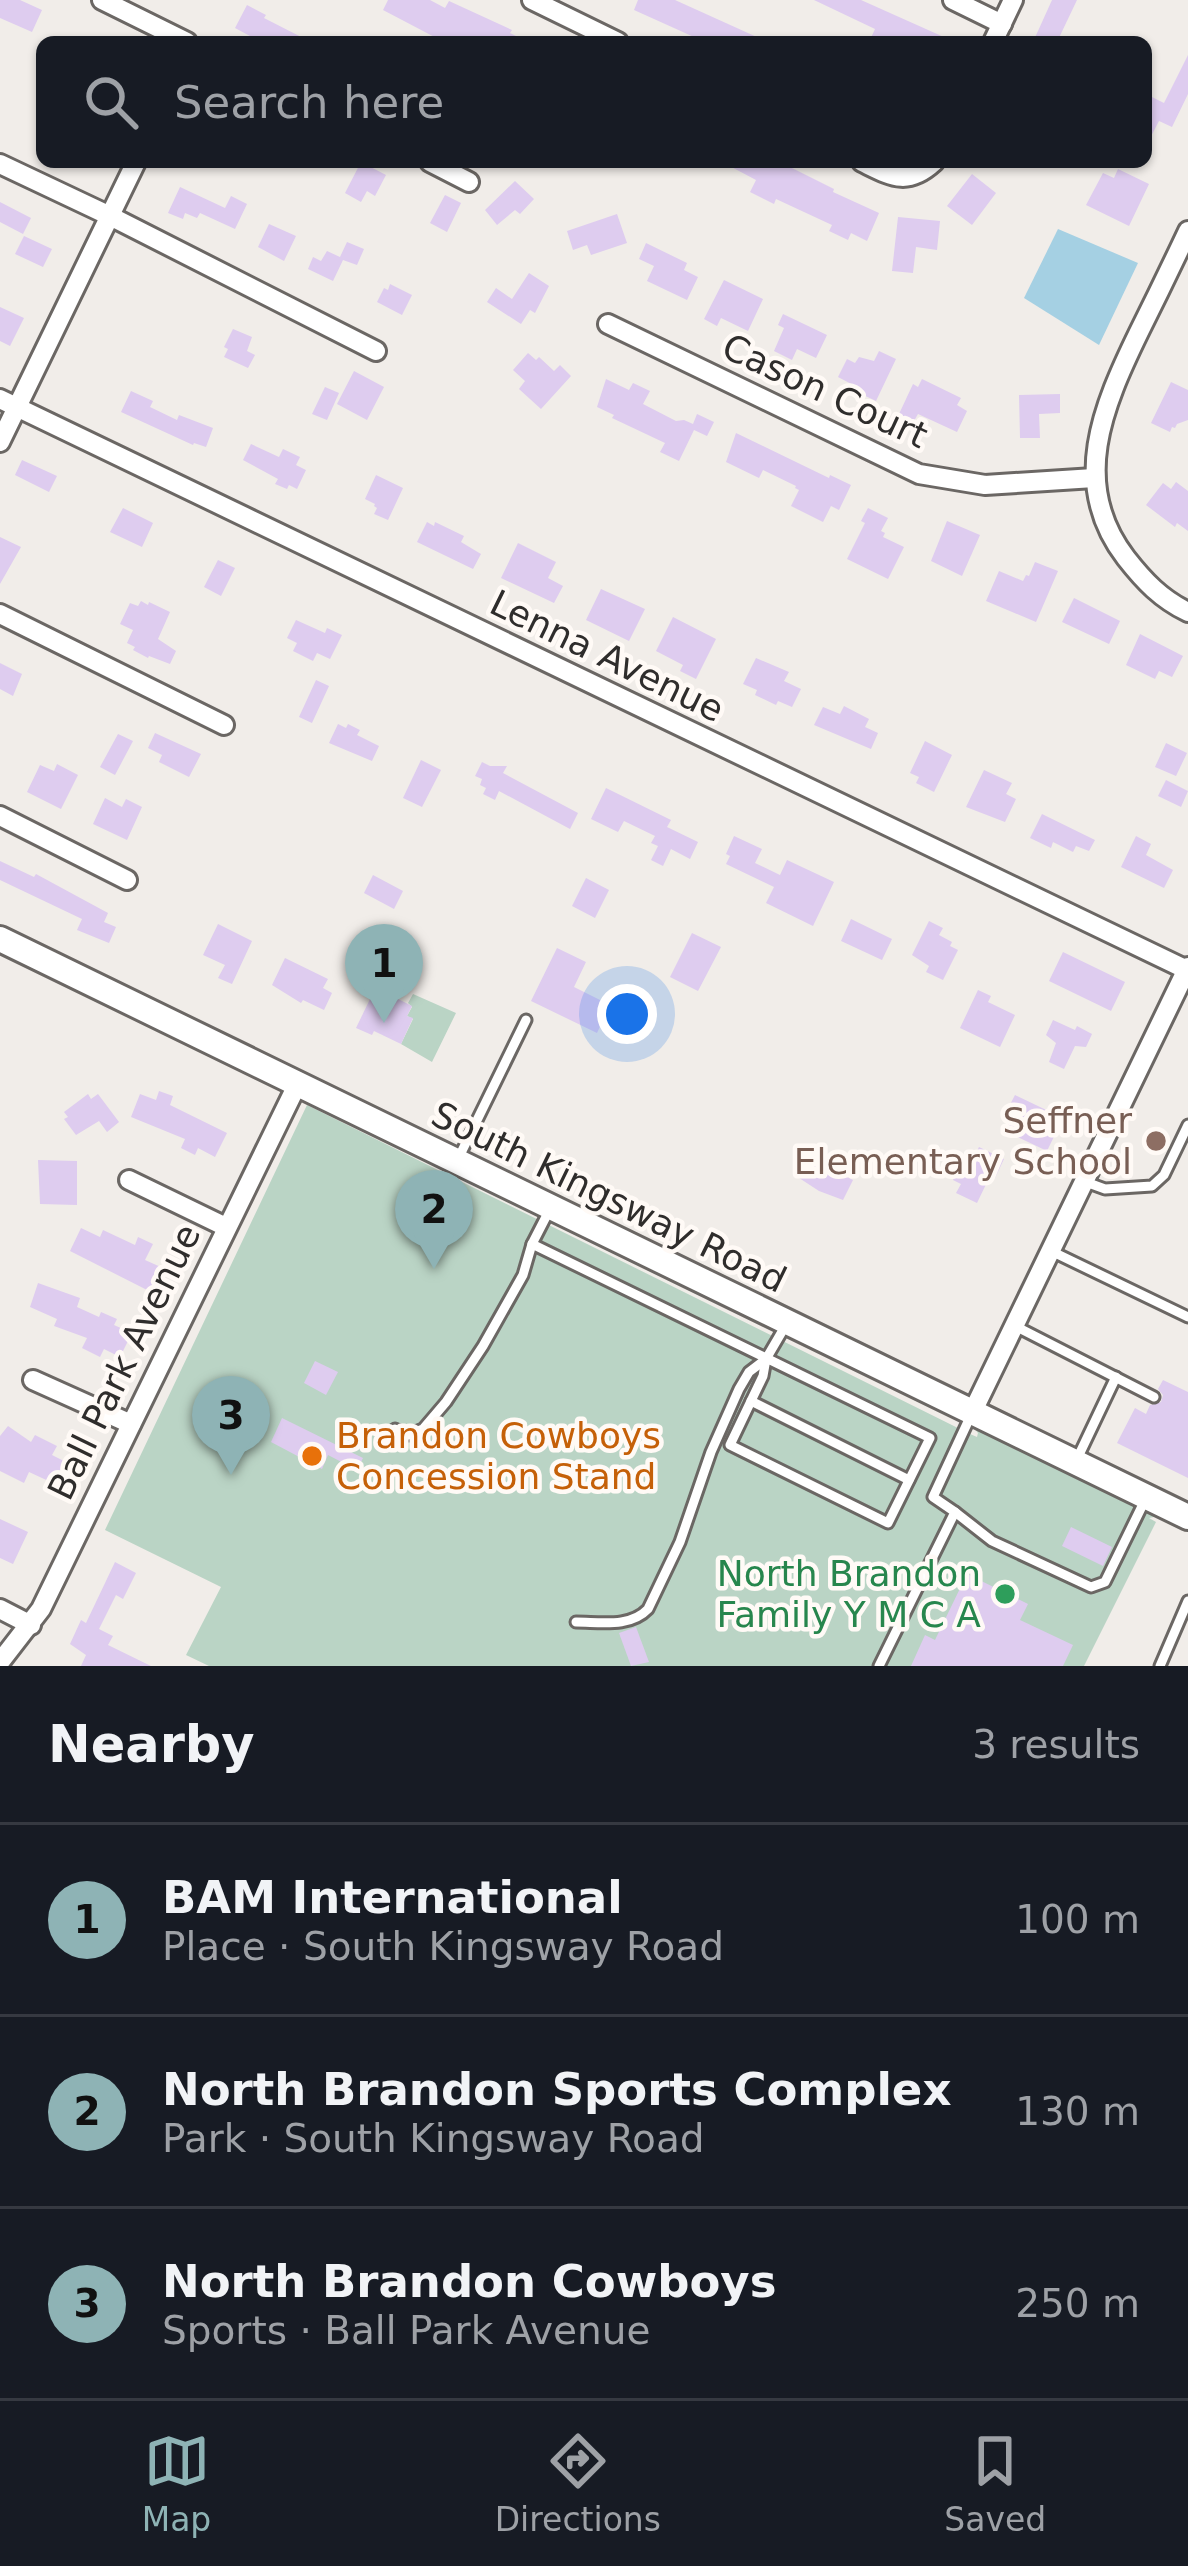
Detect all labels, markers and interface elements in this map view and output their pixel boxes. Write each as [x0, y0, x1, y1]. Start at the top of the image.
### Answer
search box [36, 36, 1152, 168]
icon: search [78, 69, 144, 135]
text: Search here [174, 76, 444, 129]
street label: Cason Court [716, 326, 934, 456]
street label: Lenna Avenue [484, 582, 730, 730]
pin: 1 [345, 924, 423, 1023]
your location [597, 984, 657, 1044]
street label: South Kingsway Road [425, 1093, 793, 1301]
place label: Seffner Elementary School [794, 1100, 1132, 1182]
marker: Seffner Elementary School [1143, 1128, 1169, 1154]
pin: 2 [395, 1170, 473, 1269]
street label: Ball Park Avenue [40, 1218, 208, 1506]
pin: 3 [192, 1376, 270, 1475]
place label: Brandon Cowboys Concession Stand [336, 1415, 661, 1497]
marker: Brandon Cowboys Concession Stand [299, 1443, 325, 1469]
place label: North Brandon Family Y M C A [717, 1553, 981, 1635]
marker: North Brandon Family Y M C A [992, 1581, 1018, 1607]
text: Nearby [48, 1715, 255, 1774]
text: 3 results [972, 1722, 1140, 1767]
text: BAM International [162, 1871, 623, 1924]
text: 1 [73, 1897, 101, 1942]
text: 100 m [1015, 1897, 1140, 1942]
text: Place · South Kingsway Road [162, 1924, 724, 1969]
text: North Brandon Sports Complex [162, 2063, 951, 2116]
text: 2 [73, 2089, 101, 2134]
text: 130 m [1015, 2089, 1140, 2134]
text: Park · South Kingsway Road [162, 2116, 705, 2161]
text: North Brandon Cowboys [162, 2255, 776, 2308]
text: 3 [73, 2281, 101, 2326]
text: 250 m [1015, 2281, 1140, 2326]
text: Sports · Ball Park Avenue [162, 2308, 651, 2353]
tab: Map [142, 2428, 211, 2539]
tab: Directions [495, 2428, 661, 2539]
tab: Saved [944, 2428, 1046, 2539]

